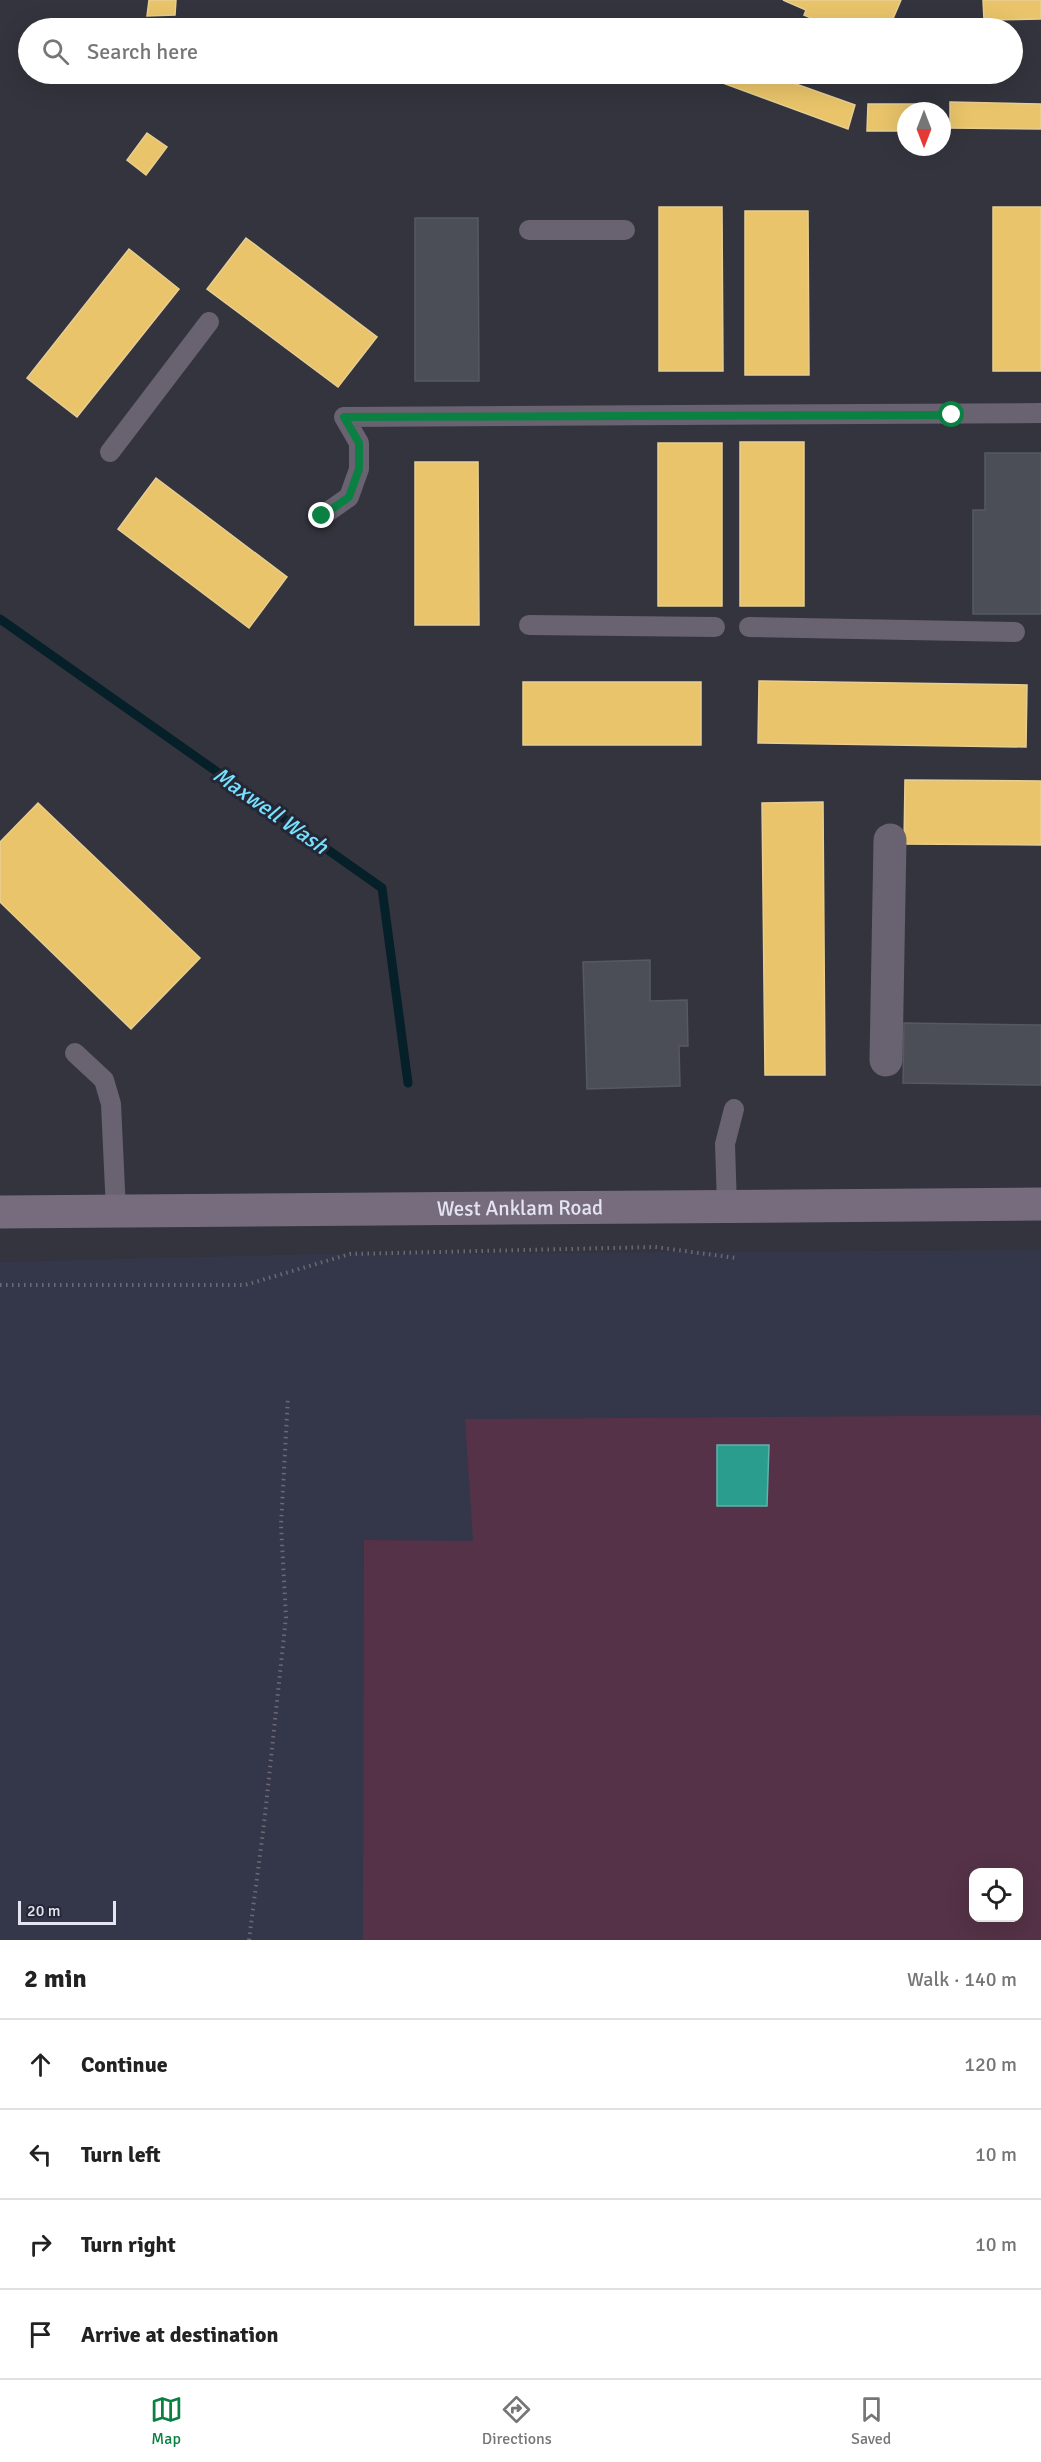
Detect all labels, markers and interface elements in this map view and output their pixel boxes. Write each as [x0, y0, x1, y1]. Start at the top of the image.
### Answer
search box [18, 18, 1023, 84]
icon: search [39, 35, 72, 68]
text: Search here [87, 38, 198, 65]
north arrow [897, 102, 951, 156]
route start [938, 401, 964, 427]
route end [308, 502, 334, 528]
water label: Maxwell Wash [208, 761, 334, 860]
street label: West Anklam Road [437, 1194, 603, 1222]
map controls [969, 1868, 1023, 1922]
button: locate [969, 1868, 1023, 1922]
scale bar [18, 1898, 116, 1926]
text: 20 m [27, 1901, 61, 1921]
text: 2 min [24, 1963, 87, 1995]
text: Walk · 140 m [907, 1967, 1017, 1992]
icon: ahead [24, 2048, 57, 2081]
text: Continue [81, 2051, 168, 2078]
text: 120 m [964, 2052, 1017, 2077]
icon: left [24, 2138, 57, 2171]
text: Turn left [81, 2141, 161, 2168]
text: 10 m [975, 2142, 1017, 2167]
icon: right [24, 2228, 57, 2261]
text: Turn right [81, 2231, 176, 2258]
text: 10 m [975, 2232, 1017, 2257]
icon: arrive [24, 2318, 57, 2351]
text: Arrive at destination [81, 2321, 278, 2348]
tab: Map [150, 2393, 183, 2449]
tab: Directions [482, 2393, 552, 2449]
tab: Saved [851, 2393, 891, 2449]

